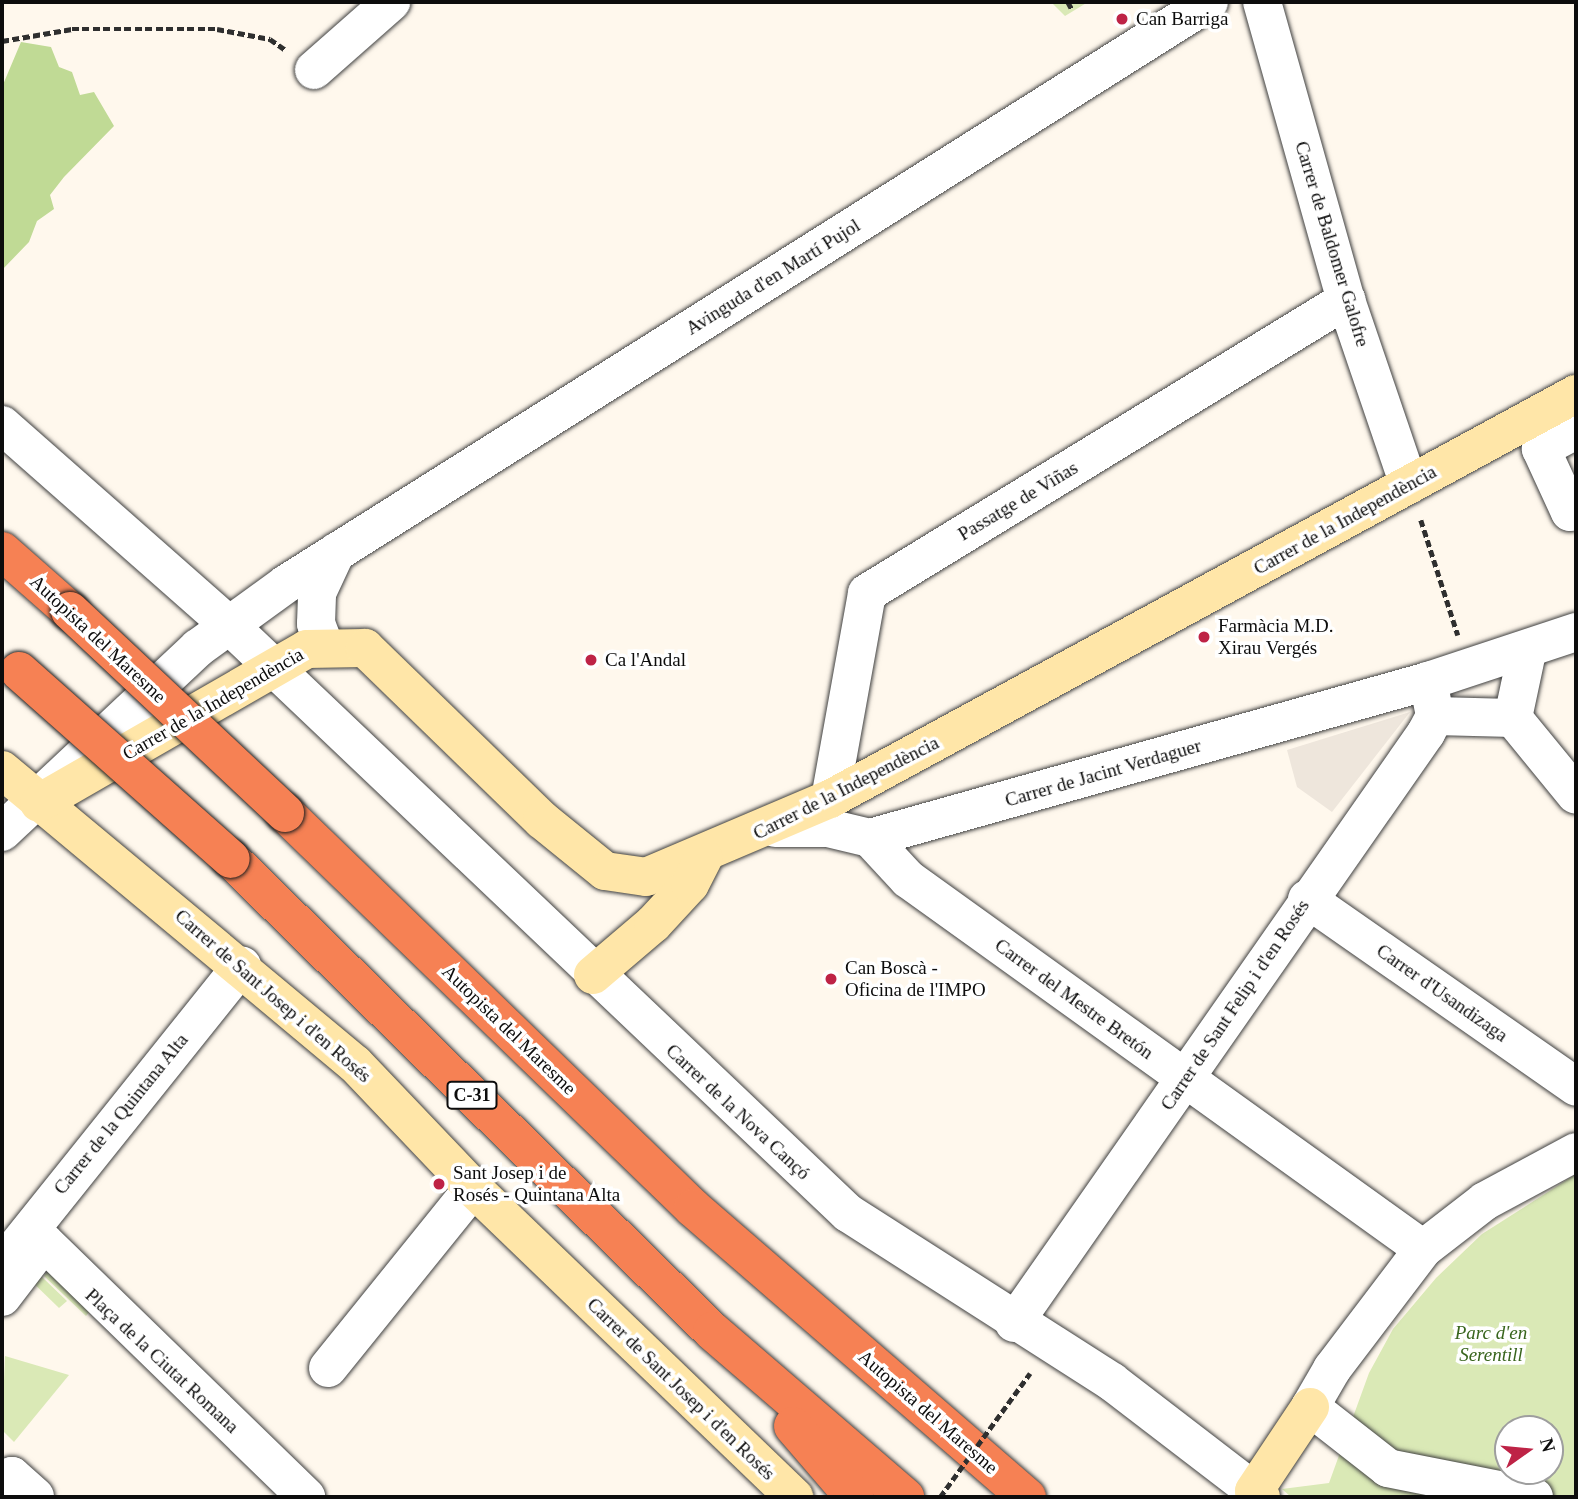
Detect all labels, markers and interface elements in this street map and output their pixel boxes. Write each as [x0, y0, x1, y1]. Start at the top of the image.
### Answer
place label: Can Barriga [1136, 8, 1228, 30]
marker: Can Barriga [1114, 11, 1130, 27]
street label: Carrer de Baldomer Galofre [1290, 139, 1374, 349]
street label: Avinguda d'en Martí Pujol [682, 214, 864, 340]
street label: Passatge de Viñas [954, 456, 1082, 546]
street label: Carrer de la Independència [1250, 460, 1440, 580]
street label: Autopista del Maresme [25, 570, 171, 708]
place label: Farmàcia M.D. Xirau Vergés [1218, 615, 1334, 659]
marker: Farmàcia M.D. Xirau Vergés [1196, 629, 1212, 645]
street label: Carrer de la Independència [118, 643, 308, 765]
place label: Ca l'Andal [605, 649, 686, 671]
marker: Ca l'Andal [583, 652, 599, 668]
street label: Carrer de la Independència [749, 731, 943, 845]
street label: Carrer de Jacint Verdaguer [1002, 734, 1204, 812]
street label: Carrer de Sant Felip i d'en Rosés [1156, 895, 1314, 1115]
street label: Carrer de Sant Josep i d'en Rosés [170, 905, 376, 1087]
street label: Carrer del Mestre Bretón [990, 934, 1158, 1064]
street label: Carrer d'Usandizaga [1372, 939, 1512, 1047]
place label: Can Boscà - Oficina de l'IMPO [845, 957, 986, 1001]
street label: Autopista del Maresme [437, 960, 581, 1100]
marker: Can Boscà - Oficina de l'IMPO [823, 971, 839, 987]
street label: Carrer de la Quintana Alta [49, 1029, 193, 1199]
street label: Carrer de la Nova Cançó [661, 1039, 815, 1185]
road number: C-31 [446, 1080, 498, 1110]
place label: Sant Josep i de Rosés - Quintana Alta [453, 1162, 621, 1206]
marker: Sant Josep i de Rosés - Quintana Alta [431, 1176, 447, 1192]
street label: Plaça de la Ciutat Romana [81, 1284, 243, 1438]
street label: Carrer de Sant Josep i d'en Rosés [582, 1293, 780, 1485]
park label: Parc d'en Serentill [1455, 1322, 1527, 1366]
street label: Autopista del Maresme [854, 1345, 1002, 1479]
north arrow [1494, 1415, 1564, 1485]
text: N [1536, 1436, 1560, 1454]

